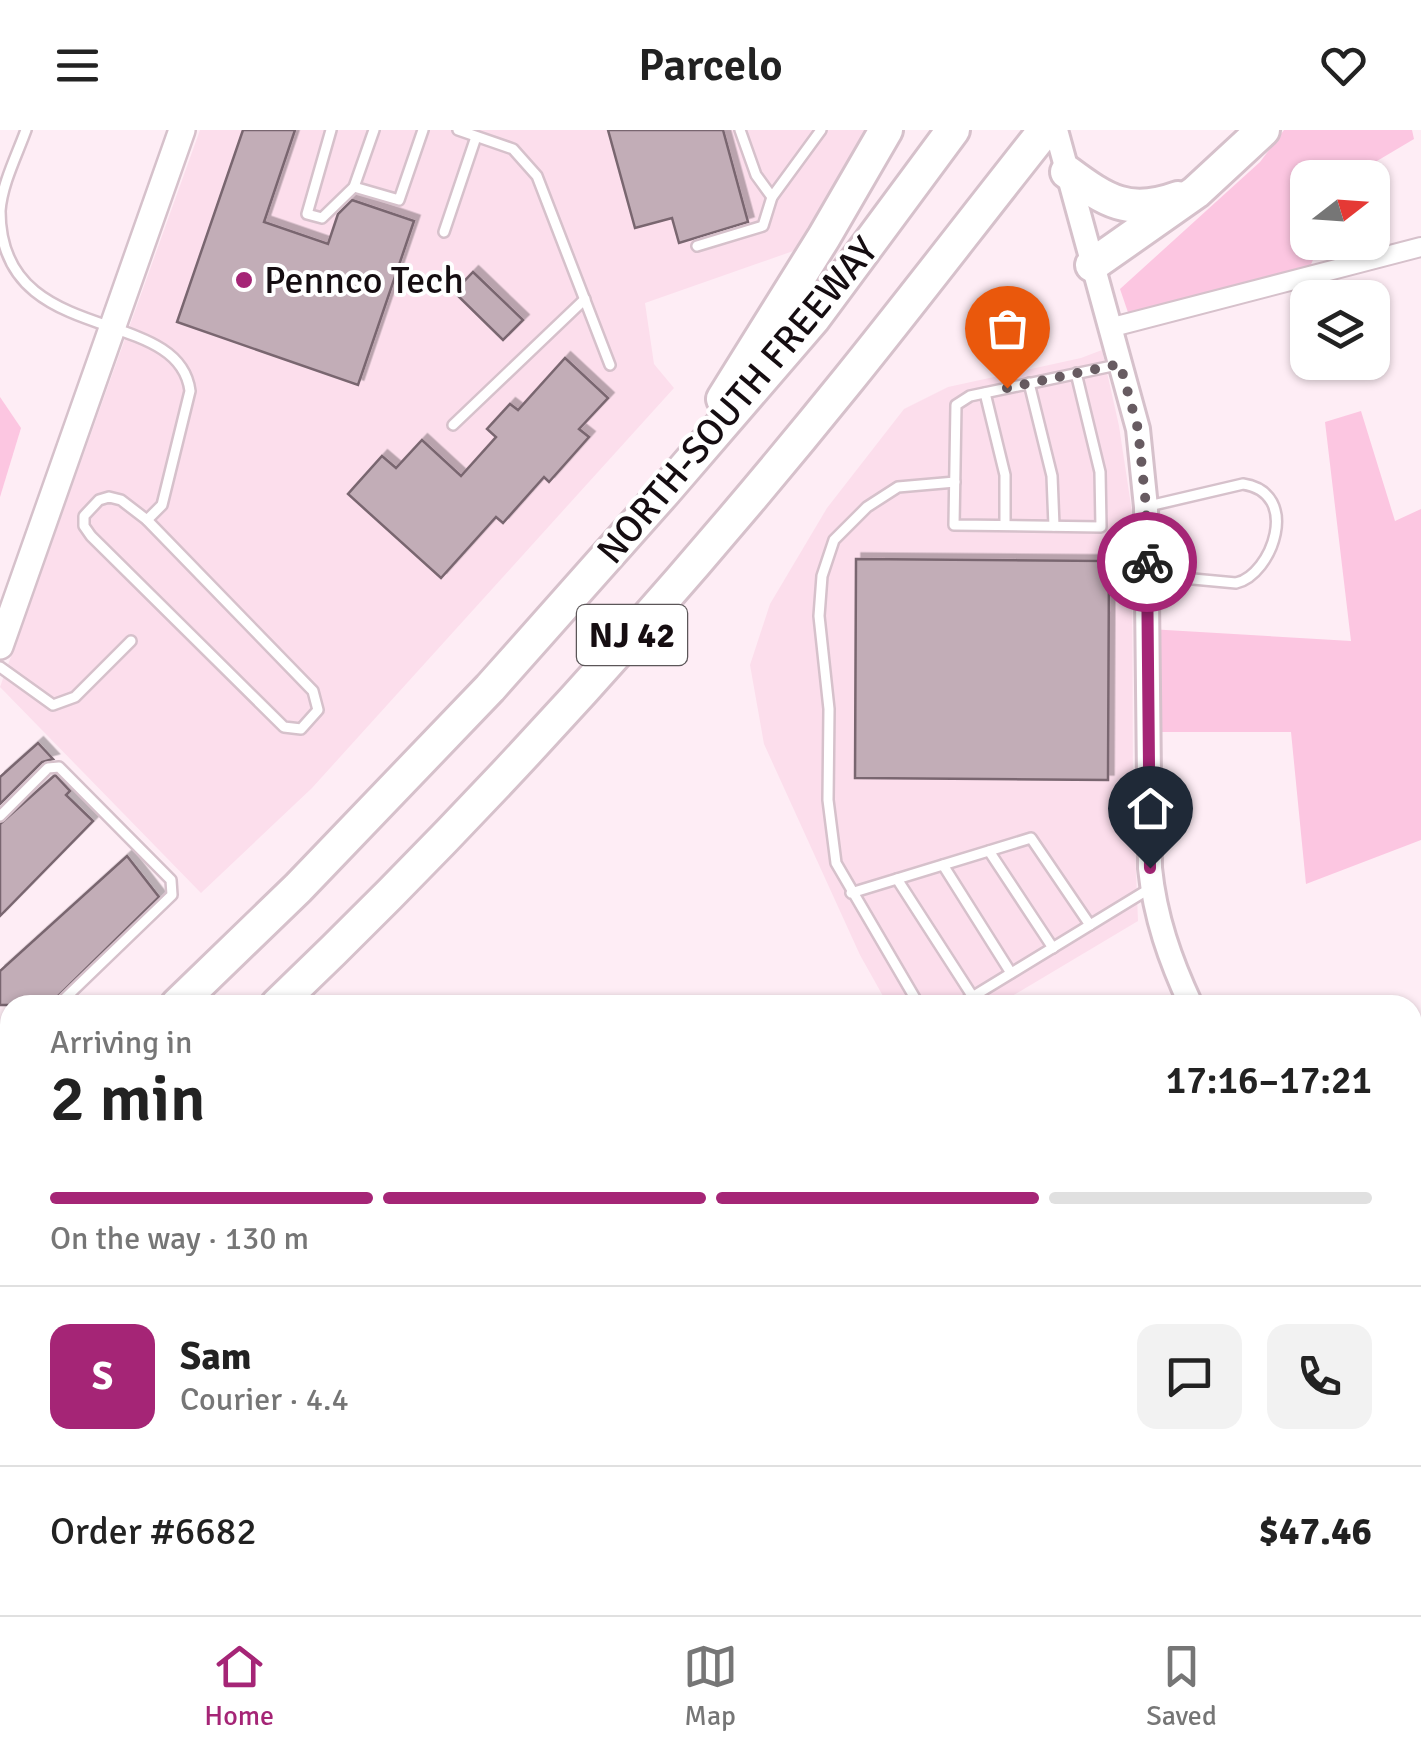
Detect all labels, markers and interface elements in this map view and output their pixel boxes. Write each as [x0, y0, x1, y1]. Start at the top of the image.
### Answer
icon: menu [50, 38, 105, 93]
text: Parcelo [638, 38, 783, 93]
icon: heart [1316, 38, 1371, 93]
north arrow [1290, 160, 1390, 260]
map controls [1290, 160, 1390, 380]
street label: NORTH-SOUTH FREEWAY [587, 227, 888, 573]
place label: Pennco Tech [264, 257, 464, 304]
marker: Pennco Tech [233, 269, 255, 291]
button: layers [1290, 280, 1390, 380]
pin [965, 286, 1050, 389]
icon: bag [980, 301, 1035, 356]
courier [1097, 512, 1197, 612]
icon: bike [1120, 535, 1175, 590]
road number: NJ 42 [577, 605, 687, 665]
pin [1108, 766, 1193, 869]
icon: home [1123, 781, 1178, 836]
text: Arriving in [50, 1023, 192, 1062]
text: 17:16–17:21 [1166, 1057, 1372, 1104]
text: 2 min [50, 1059, 206, 1139]
text: On the way · 130 m [50, 1219, 309, 1258]
button: chat [1137, 1324, 1242, 1429]
button: phone [1267, 1324, 1372, 1429]
text: Sam [180, 1333, 251, 1380]
text: S [92, 1353, 113, 1400]
text: Courier · 4.4 [180, 1380, 349, 1419]
text: Order #6682 [50, 1508, 257, 1555]
text: $47.46 [1259, 1508, 1372, 1555]
tab: Home [204, 1639, 274, 1733]
tab: Map [683, 1639, 738, 1733]
tab: Saved [1146, 1639, 1217, 1733]

